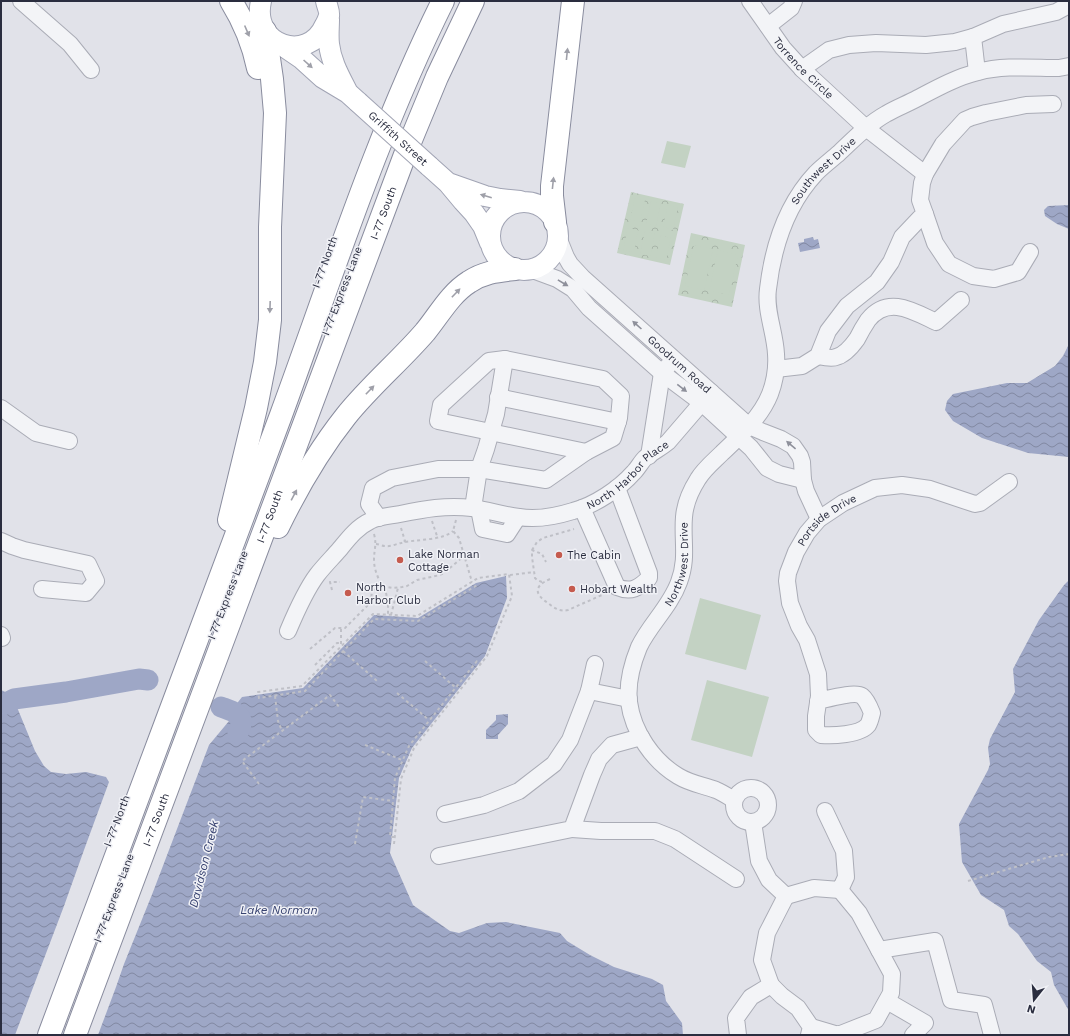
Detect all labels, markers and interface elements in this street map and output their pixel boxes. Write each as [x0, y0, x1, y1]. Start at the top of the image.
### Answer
one-way arrow [244, 26, 250, 38]
street label: Torrence Circle [771, 34, 836, 101]
one-way arrow [563, 48, 570, 60]
one-way arrow [303, 59, 312, 68]
street label: Griffith Street [366, 108, 431, 168]
street label: Southwest Drive [788, 134, 858, 207]
one-way arrow [549, 177, 556, 189]
street label: I-77 South [367, 184, 399, 241]
one-way arrow [480, 193, 492, 199]
street label: I-77 North [310, 234, 340, 290]
street label: I 77 Express Lane [319, 245, 365, 337]
one-way arrow [557, 279, 569, 286]
one-way arrow [451, 288, 461, 298]
one-way arrow [267, 301, 273, 314]
one-way arrow [631, 321, 642, 330]
street label: Goodrum Road [645, 332, 714, 396]
one-way arrow [676, 384, 687, 392]
one-way arrow [365, 385, 375, 395]
street label: North Harbor Place [584, 437, 671, 512]
one-way arrow [786, 441, 796, 450]
street label: I-77 South [254, 488, 285, 545]
one-way arrow [291, 489, 298, 501]
street label: Portside Drive [794, 491, 858, 548]
street label: Northwest Drive [661, 522, 691, 609]
place label: Lake Norman Cottage [408, 548, 480, 574]
street label: I 77 Express Lane [205, 549, 251, 641]
place label: The Cabin [567, 549, 621, 562]
marker: The Cabin [554, 550, 564, 560]
marker: Lake Norman Cottage [395, 555, 405, 565]
place label: North Harbor Club [356, 581, 421, 607]
place label: Hobart Wealth [580, 583, 657, 596]
marker: Hobart Wealth [567, 584, 577, 594]
marker: North Harbor Club [343, 588, 353, 598]
street label: I-77 South [140, 791, 172, 848]
street label: I-77 North [101, 793, 133, 849]
water label: Davidson Creek [186, 818, 222, 909]
street label: I 77 Express Lane [91, 852, 137, 944]
water label: Lake Norman [240, 903, 318, 917]
north arrow [1014, 980, 1054, 1020]
text: N [1025, 1002, 1037, 1016]

